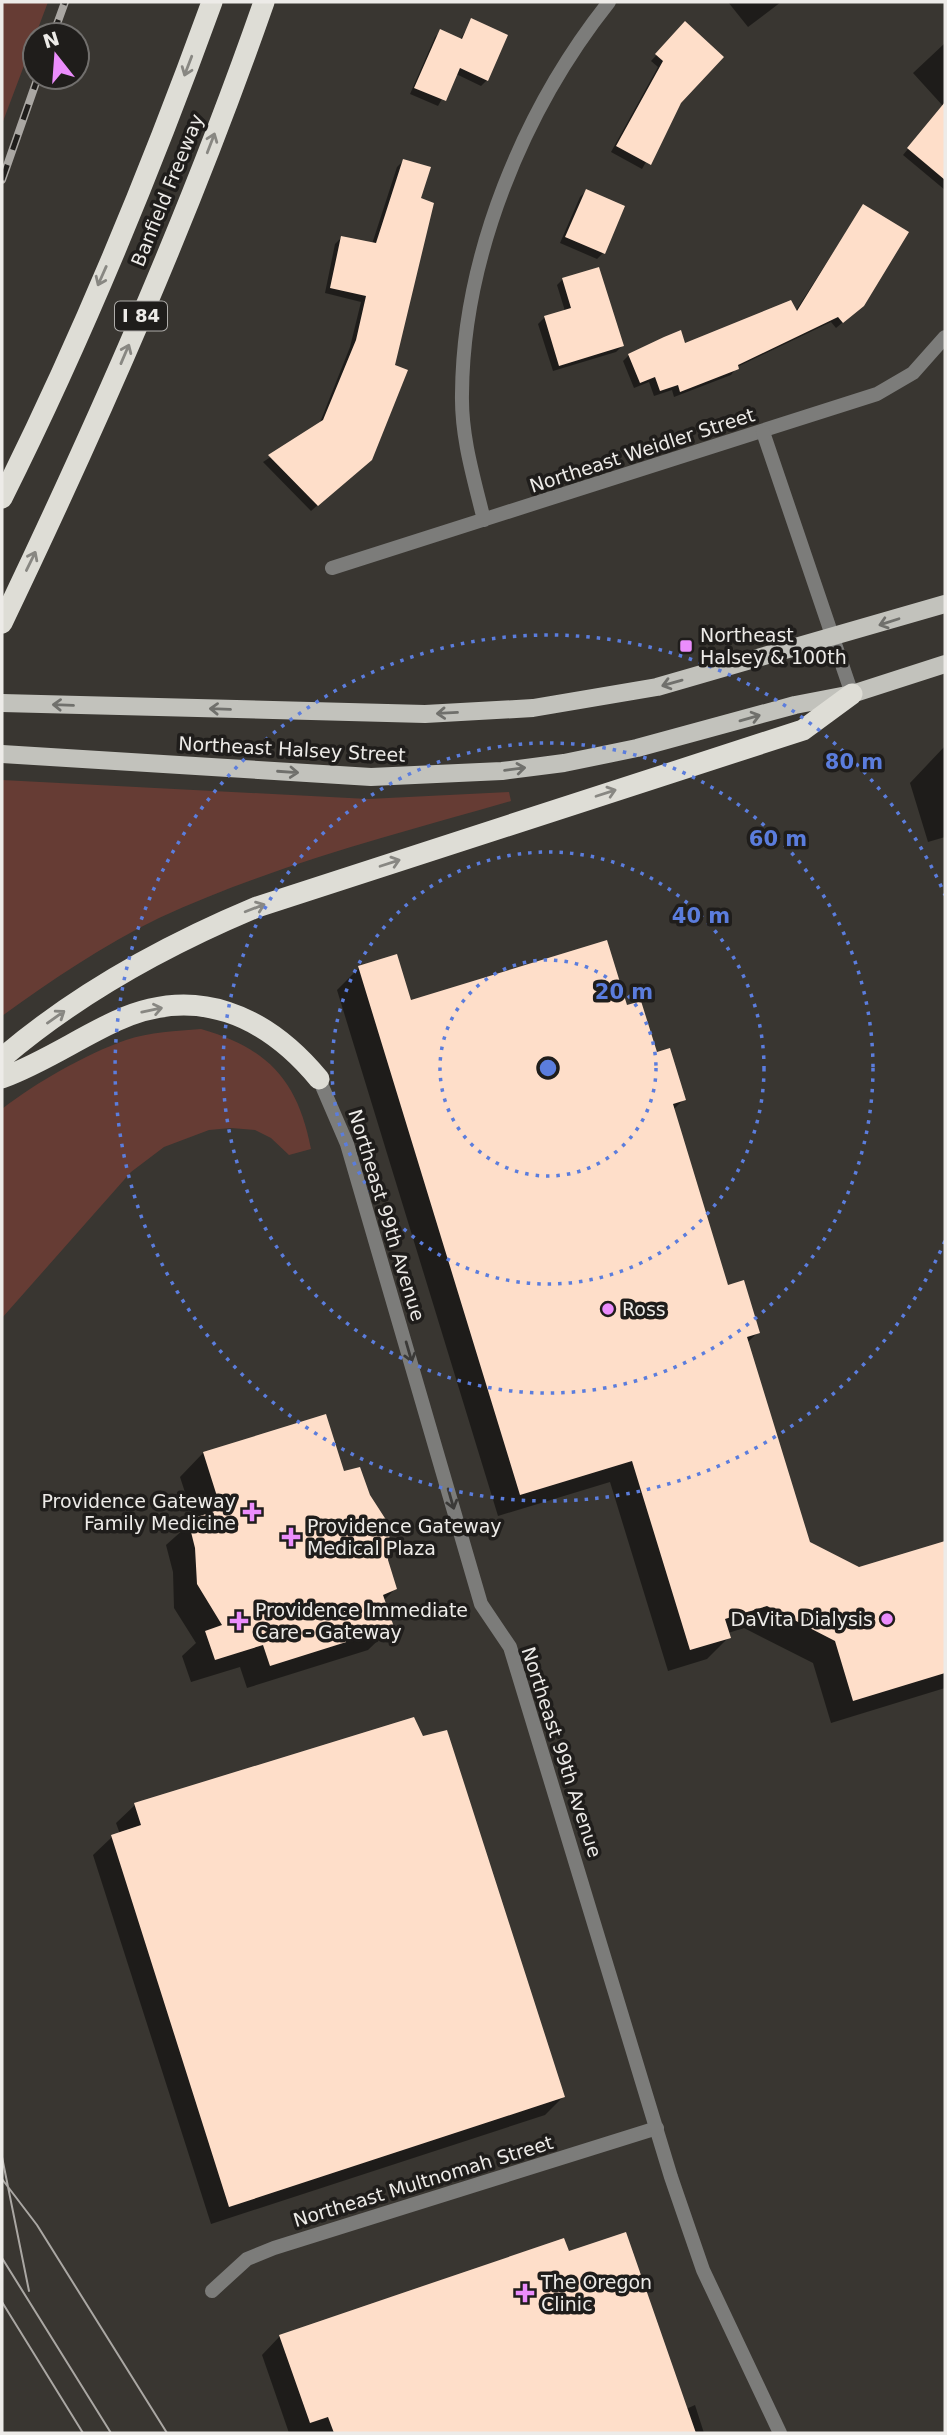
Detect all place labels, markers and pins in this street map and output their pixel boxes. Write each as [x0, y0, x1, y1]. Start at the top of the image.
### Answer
place label: Northeast Halsey & 100th [700, 624, 847, 668]
marker: Northeast Halsey & 100th [678, 638, 694, 654]
centre of rings [536, 1056, 560, 1080]
place label: Ross [622, 1298, 666, 1320]
marker: Ross [600, 1301, 616, 1317]
place label: Providence Gateway Family Medicine [41, 1490, 236, 1534]
marker: Providence Gateway Family Medicine [242, 1502, 262, 1522]
place label: Providence Gateway Medical Plaza [307, 1515, 502, 1559]
marker: Providence Gateway Medical Plaza [281, 1527, 301, 1547]
place label: Providence Immediate Care - Gateway [255, 1599, 468, 1643]
place label: DaVita Dialysis [731, 1608, 873, 1630]
marker: Providence Immediate Care - Gateway [229, 1611, 249, 1631]
marker: DaVita Dialysis [879, 1611, 895, 1627]
place label: The Oregon Clinic [540, 2271, 652, 2315]
marker: The Oregon Clinic [515, 2283, 535, 2303]

